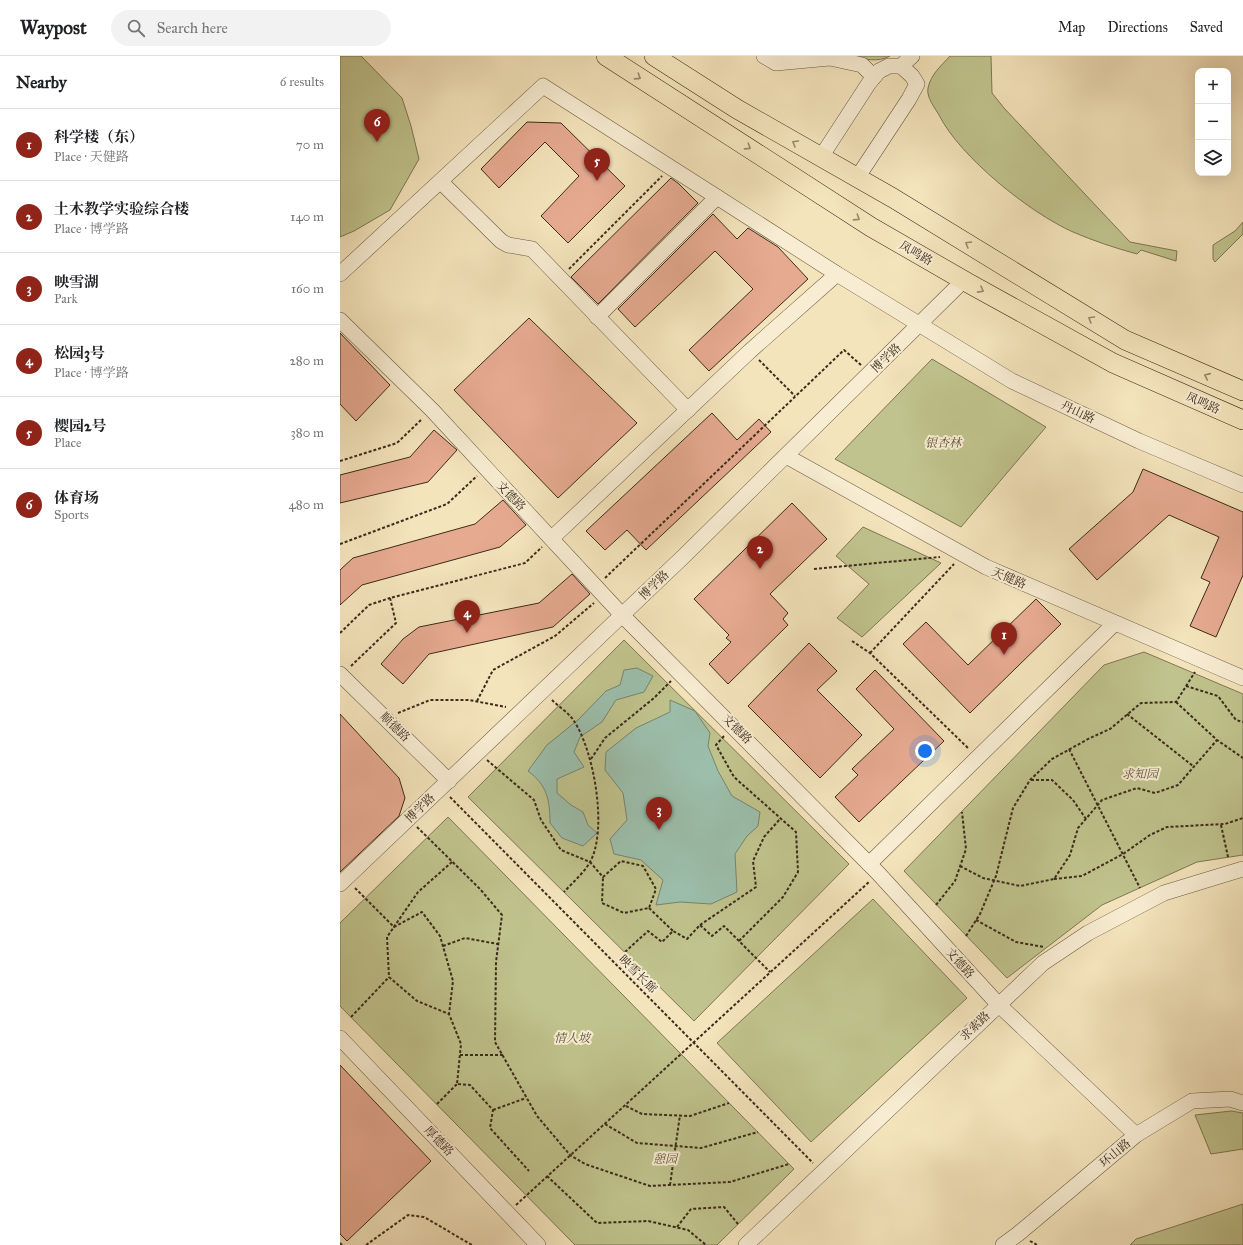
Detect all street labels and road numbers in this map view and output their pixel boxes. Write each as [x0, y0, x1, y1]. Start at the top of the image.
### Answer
street label: 凤鸣路 [897, 238, 935, 268]
street label: 博学路 [868, 340, 904, 376]
street label: 凤鸣路 [1184, 389, 1222, 417]
street label: 丹山路 [1059, 398, 1097, 426]
street label: 文德路 [493, 478, 529, 514]
street label: 天健路 [990, 565, 1028, 591]
street label: 博学路 [636, 567, 672, 603]
street label: 顺德路 [377, 709, 413, 745]
street label: 文德路 [719, 711, 755, 747]
street label: 博学路 [402, 790, 438, 826]
street label: 文德路 [943, 945, 977, 981]
street label: 映雪长廊 [616, 952, 660, 996]
street label: 求索路 [957, 1008, 993, 1044]
street label: 厚德路 [421, 1123, 457, 1159]
street label: 环山路 [1097, 1136, 1133, 1170]

